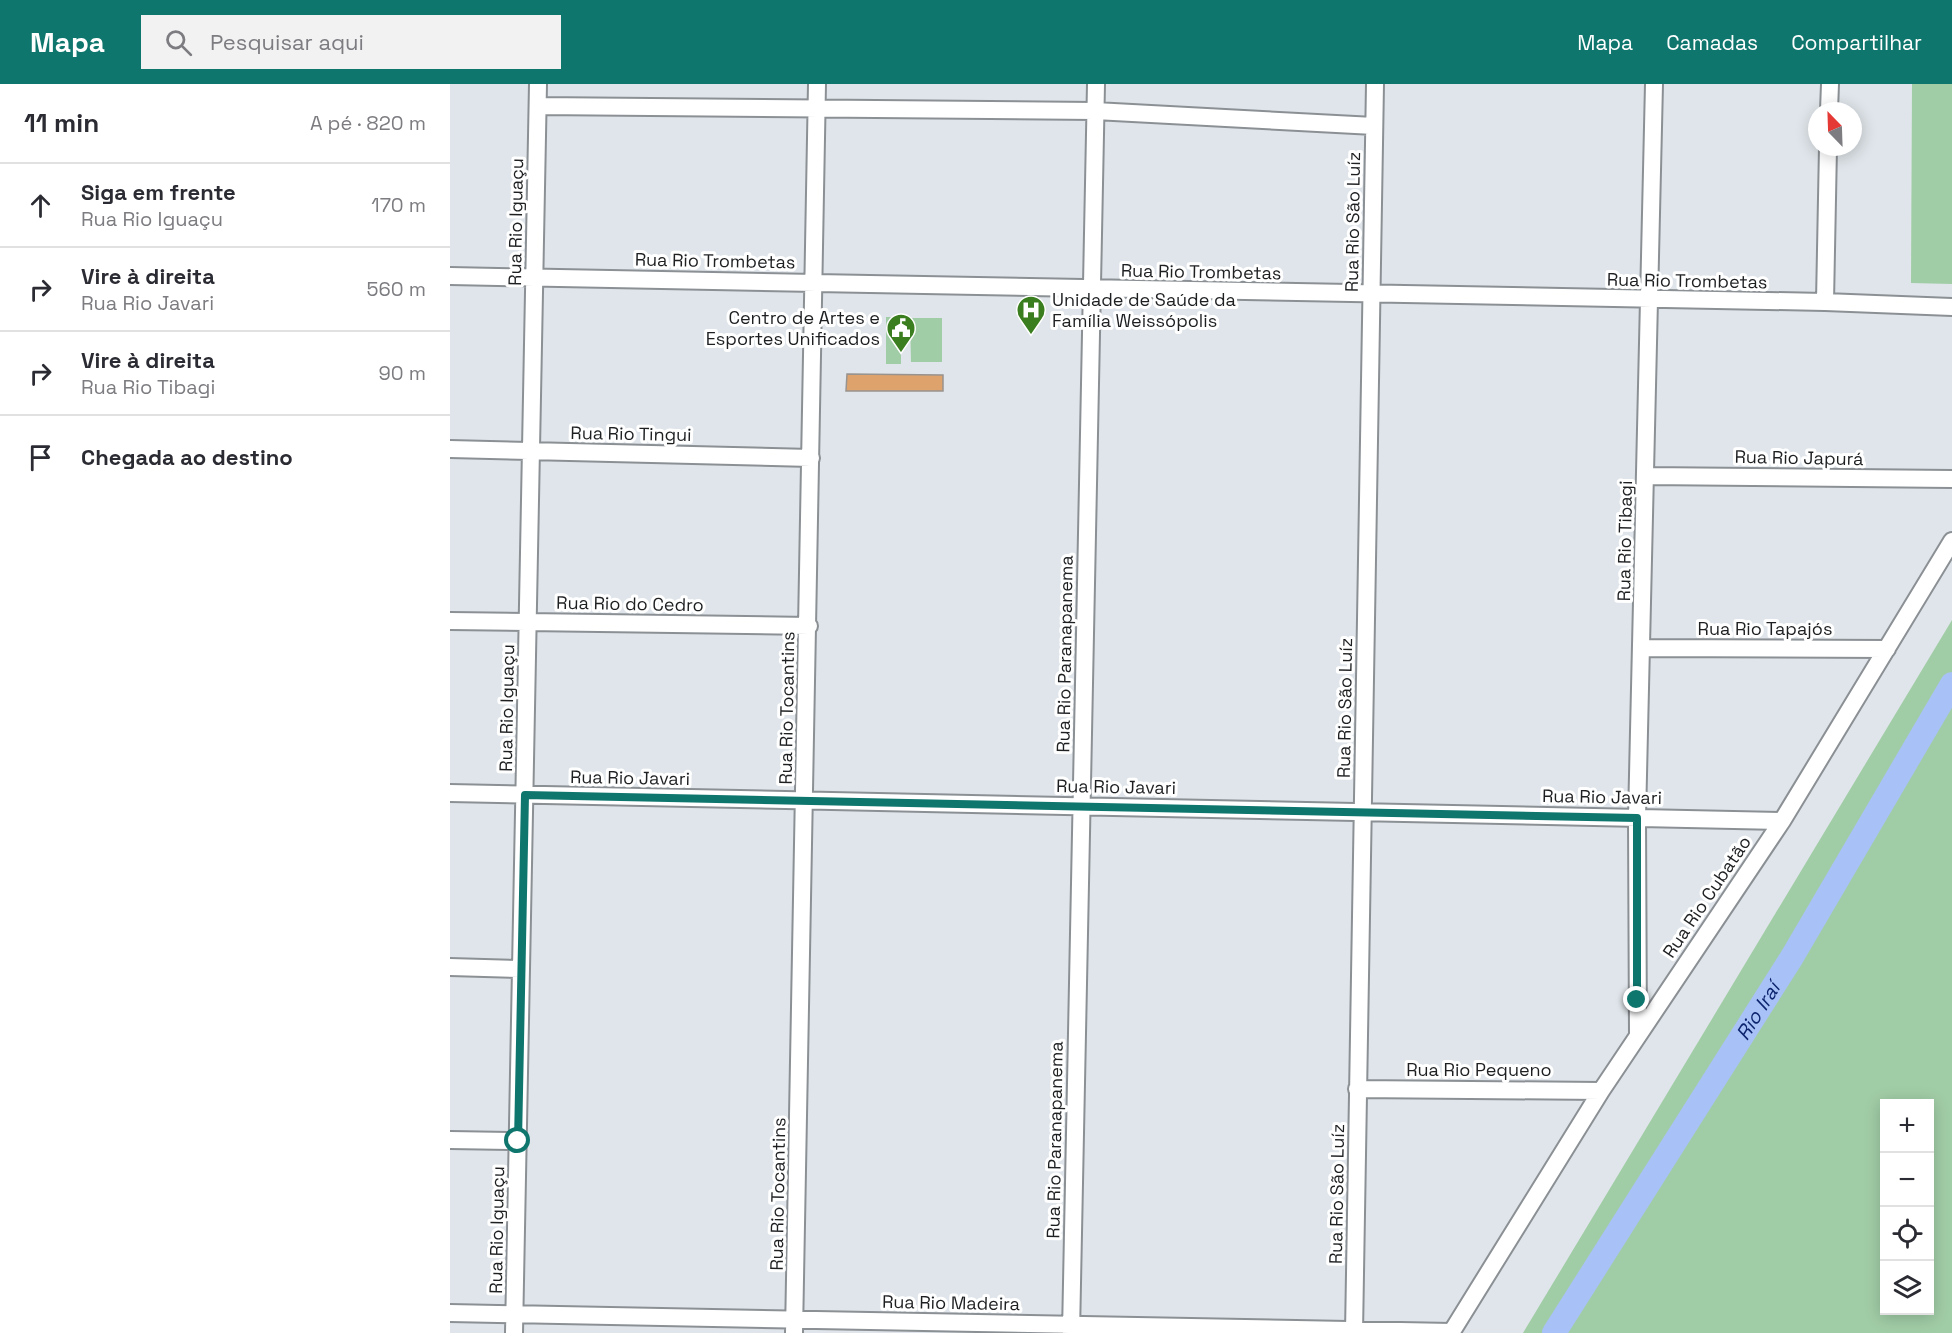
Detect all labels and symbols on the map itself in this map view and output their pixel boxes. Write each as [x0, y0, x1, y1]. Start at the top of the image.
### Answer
north arrow [1808, 102, 1862, 156]
street label: Rua Rio São Luíz [1340, 152, 1365, 292]
street label: Rua Rio Iguaçu [503, 158, 528, 286]
street label: Rua Rio Trombetas [635, 248, 795, 273]
street label: Rua Rio Trombetas [1121, 259, 1281, 284]
street label: Rua Rio Trombetas [1607, 268, 1767, 293]
place label: Unidade de Saúde da Família Weissópolis [1052, 288, 1236, 332]
hospital icon: Unidade de Saúde da Família Weissópolis [1015, 294, 1047, 336]
place label: Centro de Artes e Esportes Unificados [706, 306, 880, 350]
public building icon: Centro de Artes e Esportes Unificados [885, 312, 917, 354]
street label: Rua Rio Tingui [570, 421, 692, 446]
street label: Rua Rio Japurá [1734, 445, 1864, 470]
street label: Rua Rio Tibagi [1612, 480, 1637, 602]
street label: Rua Rio Paranapanema [1051, 555, 1078, 753]
street label: Rua Rio do Cedro [556, 591, 704, 616]
street label: Rua Rio Tapajós [1698, 617, 1832, 640]
street label: Rua Rio Tocantins [774, 631, 799, 785]
street label: Rua Rio São Luíz [1332, 638, 1357, 778]
street label: Rua Rio Iguaçu [494, 644, 519, 772]
street label: Rua Rio Javari [570, 765, 690, 790]
street label: Rua Rio Javari [1056, 774, 1176, 799]
street label: Rua Rio Javari [1542, 784, 1662, 809]
street label: Rua Rio Cubatão [1657, 831, 1756, 962]
water label: Rio Iraí [1730, 974, 1788, 1045]
route end [1623, 986, 1649, 1012]
street label: Rua Rio Paranapanema [1041, 1041, 1068, 1239]
street label: Rua Rio Pequeno [1406, 1058, 1552, 1081]
street label: Rua Rio Tocantins [765, 1117, 790, 1271]
street label: Rua Rio São Luíz [1324, 1124, 1349, 1264]
route start [504, 1127, 530, 1153]
street label: Rua Rio Iguaçu [484, 1166, 509, 1294]
street label: Rua Rio Madeira [882, 1290, 1020, 1315]

